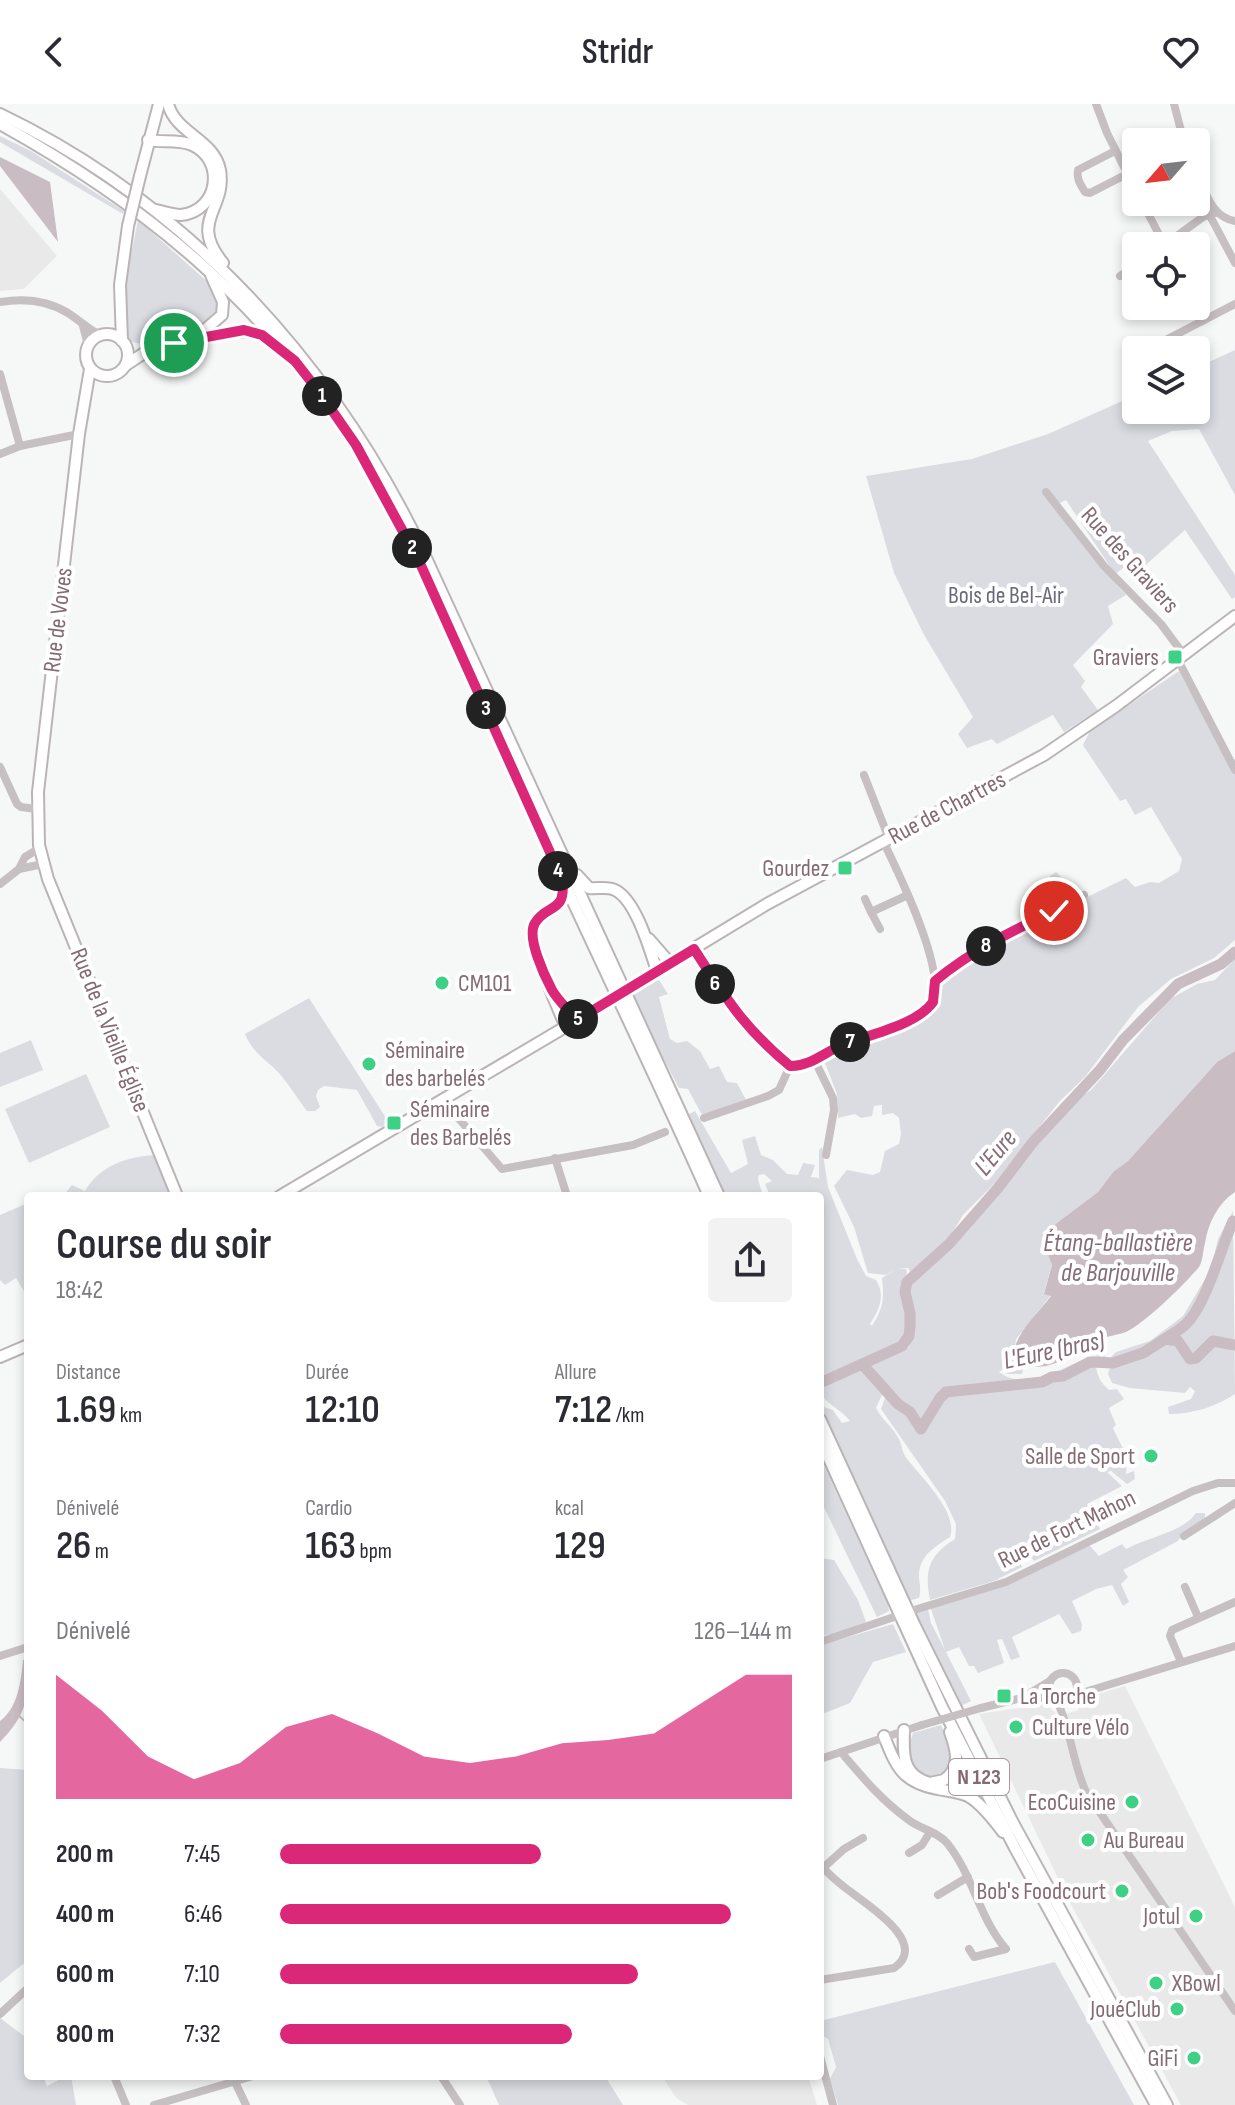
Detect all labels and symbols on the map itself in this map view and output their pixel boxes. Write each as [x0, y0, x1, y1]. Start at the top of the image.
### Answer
north arrow [1122, 128, 1210, 216]
pin [140, 309, 208, 377]
pin: 1 [302, 376, 342, 416]
street label: Rue des Graviers [1075, 501, 1185, 619]
pin: 2 [392, 528, 432, 568]
street label: Rue de Voves [37, 566, 79, 674]
park label: Bois de Bel-Air [948, 581, 1064, 610]
place label: Graviers [1093, 643, 1159, 672]
marker: Graviers [1166, 648, 1184, 666]
pin: 3 [466, 689, 506, 729]
street label: Rue de Chartres [883, 765, 1011, 851]
pin: 4 [538, 851, 578, 891]
place label: Gourdez [762, 854, 829, 883]
marker: Gourdez [836, 859, 854, 877]
pin [1020, 877, 1088, 945]
pin: 8 [966, 926, 1006, 966]
street label: Rue de la Vieille Église [64, 944, 156, 1116]
pin: 6 [695, 964, 735, 1004]
place label: CM101 [458, 969, 512, 998]
marker: CM101 [433, 974, 451, 992]
pin: 5 [558, 999, 598, 1039]
pin: 7 [830, 1022, 870, 1062]
place label: Séminaire des barbelés [385, 1036, 486, 1093]
marker: Séminaire des barbelés [360, 1055, 378, 1073]
place label: Séminaire des Barbelés [410, 1095, 511, 1152]
marker: Séminaire des Barbelés [385, 1114, 403, 1132]
water label: L'Eure [968, 1124, 1024, 1182]
water label: Étang-ballastière de Barjouville [1043, 1228, 1193, 1289]
water label: L'Eure (bras) [1001, 1325, 1108, 1377]
place label: Salle de Sport [1025, 1442, 1135, 1471]
marker: Salle de Sport [1142, 1447, 1160, 1465]
street label: Rue de Fort Mahon [994, 1483, 1140, 1575]
place label: La Torche [1020, 1682, 1096, 1711]
marker: La Torche [995, 1687, 1013, 1705]
place label: Culture Vélo [1032, 1713, 1130, 1742]
marker: Culture Vélo [1007, 1718, 1025, 1736]
road number: N 123 [949, 1759, 1009, 1795]
place label: EcoCuisine [1028, 1788, 1116, 1817]
marker: EcoCuisine [1123, 1793, 1141, 1811]
place label: Au Bureau [1103, 1826, 1184, 1855]
marker: Au Bureau [1079, 1831, 1097, 1849]
place label: Bob's Foodcourt [977, 1877, 1106, 1906]
marker: Bob's Foodcourt [1113, 1882, 1131, 1900]
place label: Jotul [1142, 1902, 1180, 1931]
marker: Jotul [1187, 1907, 1205, 1925]
place label: XBowl [1171, 1969, 1221, 1998]
marker: XBowl [1147, 1974, 1165, 1992]
place label: JouéClub [1089, 1995, 1161, 2024]
marker: JouéClub [1168, 2000, 1186, 2018]
place label: GiFi [1148, 2044, 1178, 2073]
marker: GiFi [1185, 2049, 1203, 2067]

